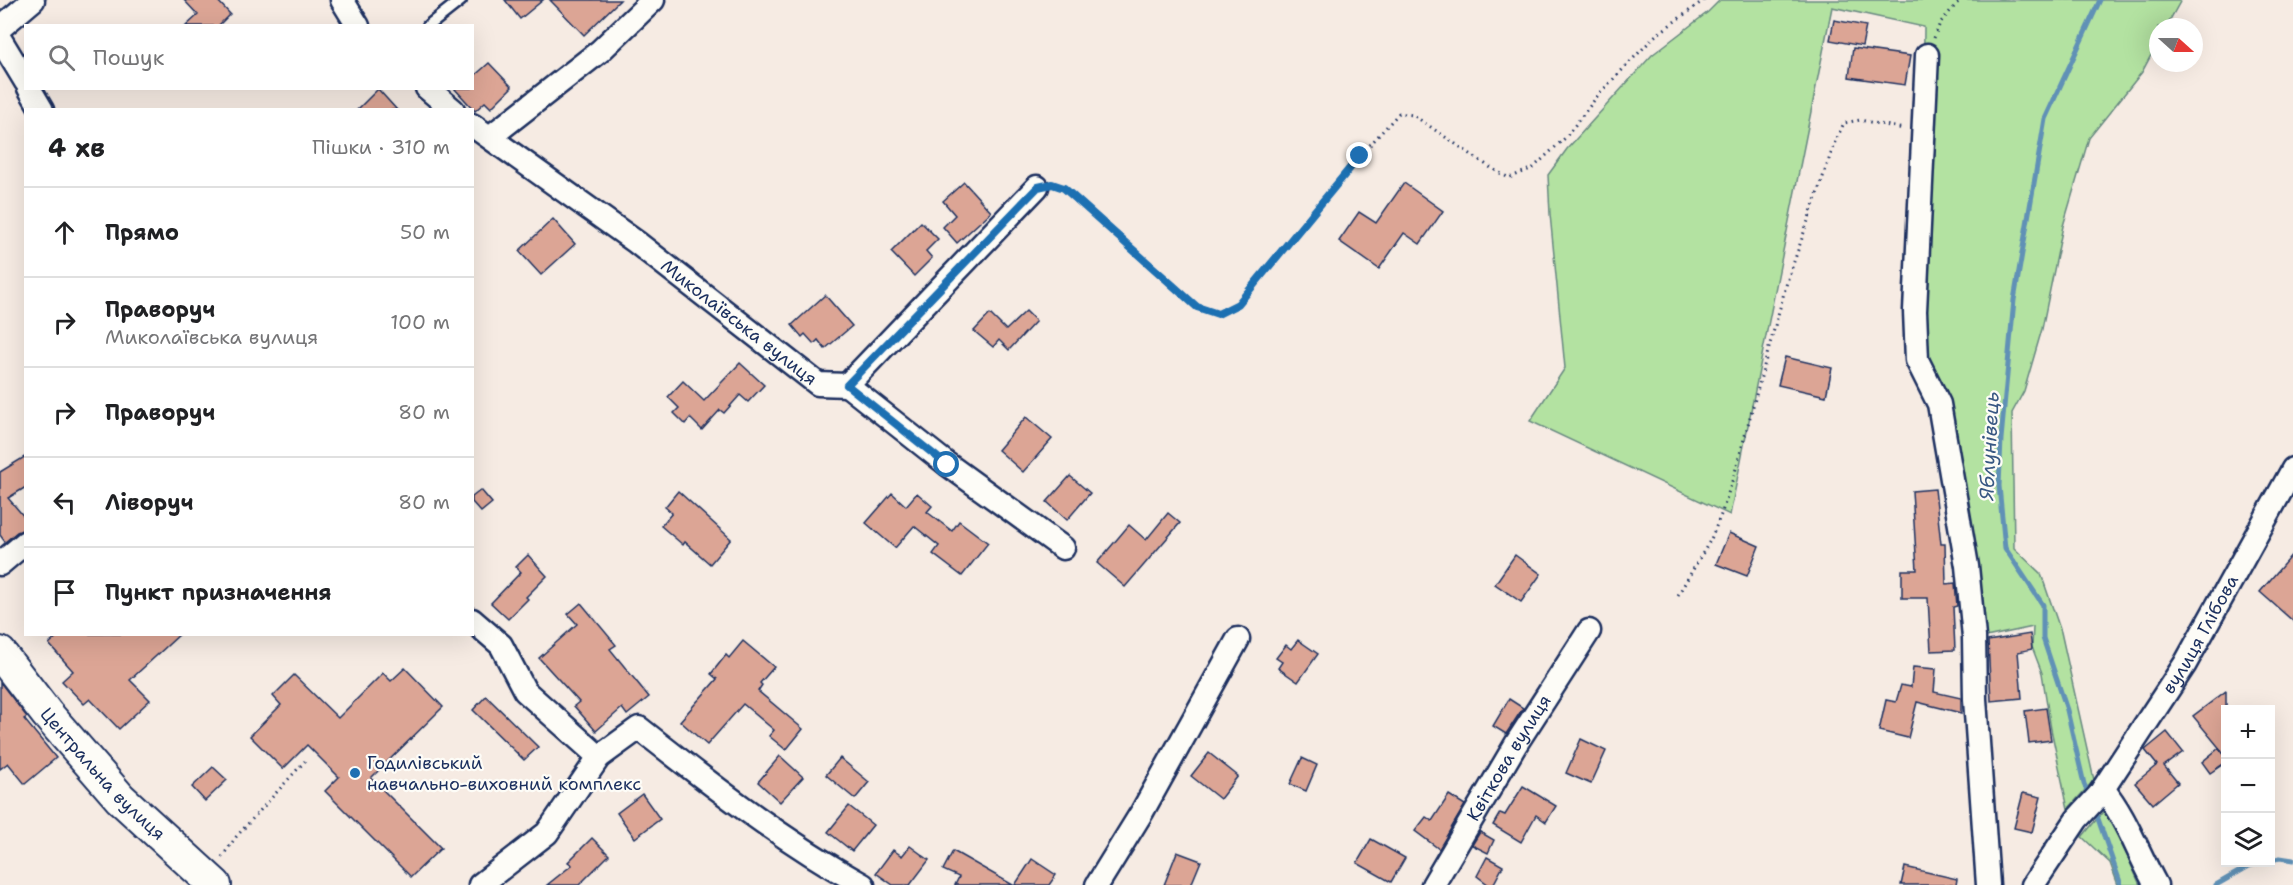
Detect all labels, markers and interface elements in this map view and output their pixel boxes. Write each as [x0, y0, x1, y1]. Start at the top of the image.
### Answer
north arrow [2149, 18, 2203, 72]
search box [24, 24, 474, 90]
icon: search [45, 41, 78, 74]
text: Пошук [93, 43, 164, 72]
text: 4 хв [48, 130, 105, 165]
text: Пішки · 310 m [312, 134, 450, 160]
route end [1346, 142, 1372, 168]
icon: ahead [48, 216, 81, 249]
text: Прямо [105, 218, 179, 247]
text: 50 m [400, 219, 450, 245]
street label: Миколаївська вулиця [656, 254, 822, 391]
text: Праворуч [105, 295, 215, 324]
icon: right [48, 306, 81, 339]
text: 100 m [390, 309, 450, 335]
text: Миколаївська вулиця [105, 324, 318, 350]
water label: Яблунівець [1973, 391, 2005, 502]
icon: right [48, 396, 81, 429]
text: Праворуч [105, 398, 215, 427]
text: 80 m [398, 399, 450, 425]
route start [933, 451, 959, 477]
icon: left [48, 486, 81, 519]
text: Ліворуч [105, 488, 193, 517]
text: 80 m [398, 489, 450, 515]
street label: вулиця Глібова [2157, 571, 2244, 698]
icon: arrive [48, 576, 81, 609]
text: Пункт призначення [105, 578, 332, 607]
street label: Квіткова вулиця [1461, 690, 1557, 826]
street label: Центральна вулиця [35, 702, 171, 846]
map controls [2221, 705, 2275, 867]
button: + [2221, 705, 2275, 759]
place label: Годилівський навчально-виховний комплекс [367, 751, 641, 796]
button: − [2221, 759, 2275, 813]
marker: Годилівський навчально-виховний комплекс [348, 766, 362, 780]
button: layers [2221, 813, 2275, 867]

